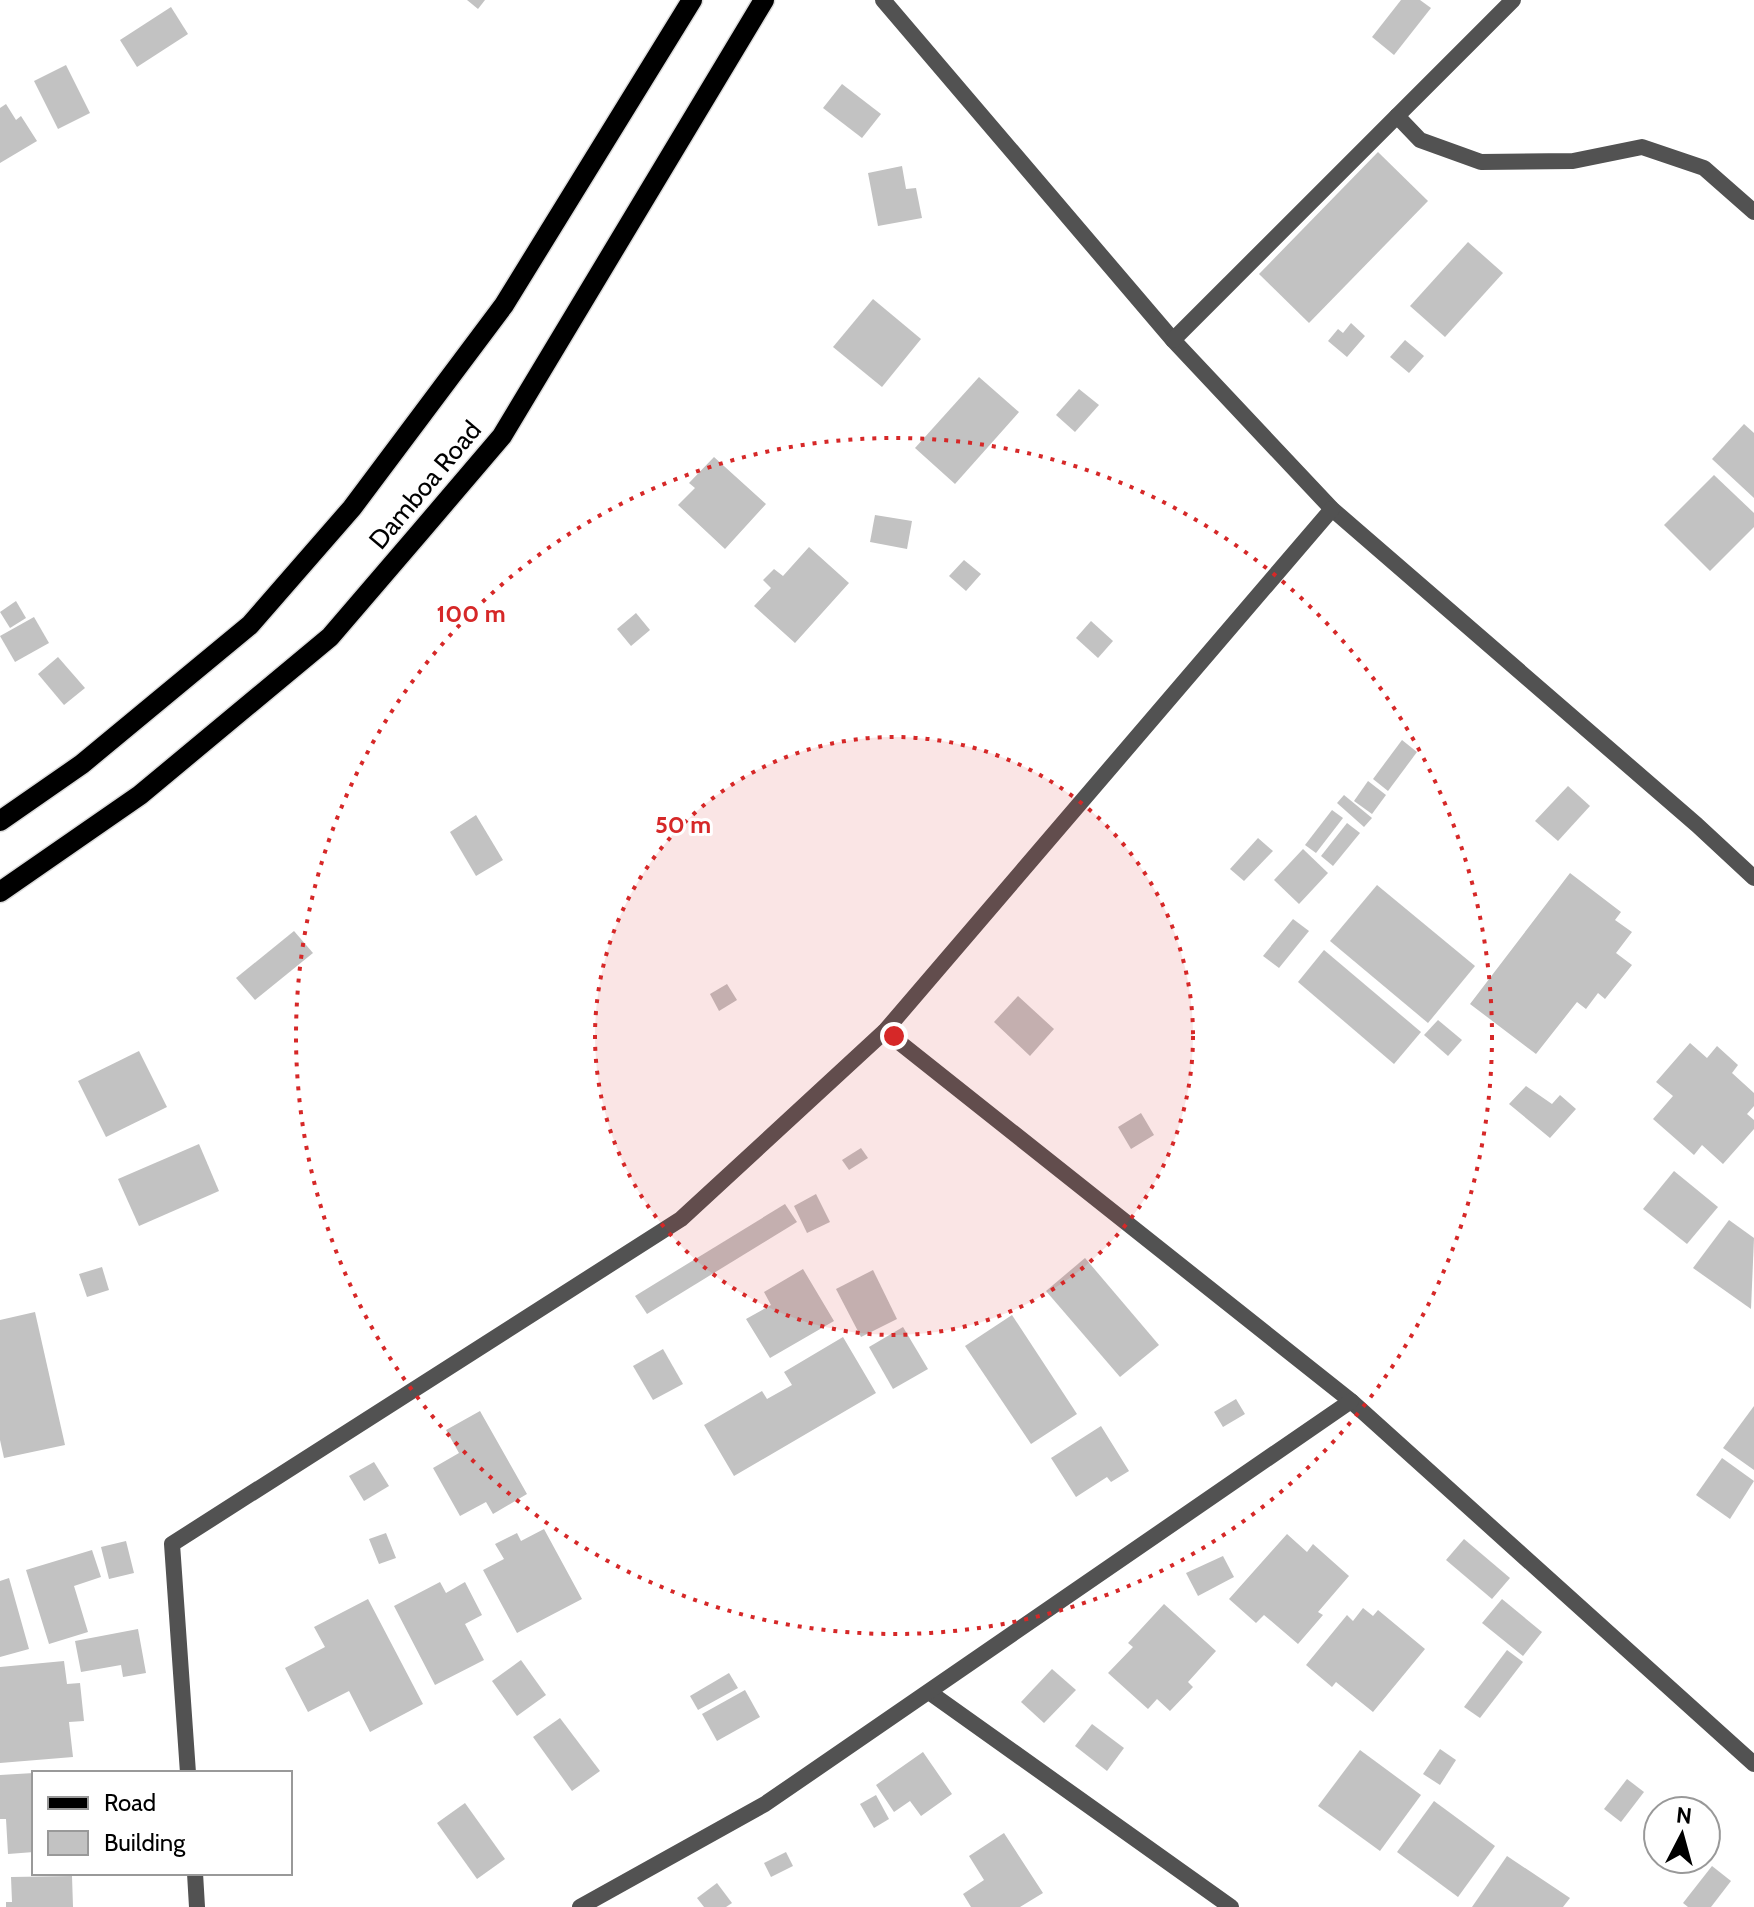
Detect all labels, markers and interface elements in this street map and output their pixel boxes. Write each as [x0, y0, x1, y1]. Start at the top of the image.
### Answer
street label: Damboa Road [362, 414, 488, 556]
text: 100 m [436, 599, 506, 628]
text: 50 m [655, 810, 711, 839]
centre of rings [880, 1022, 908, 1050]
legend [32, 1771, 292, 1875]
text: Road [104, 1788, 156, 1817]
north arrow [1642, 1795, 1722, 1875]
text: N [1675, 1801, 1693, 1830]
text: Building [104, 1828, 186, 1857]

